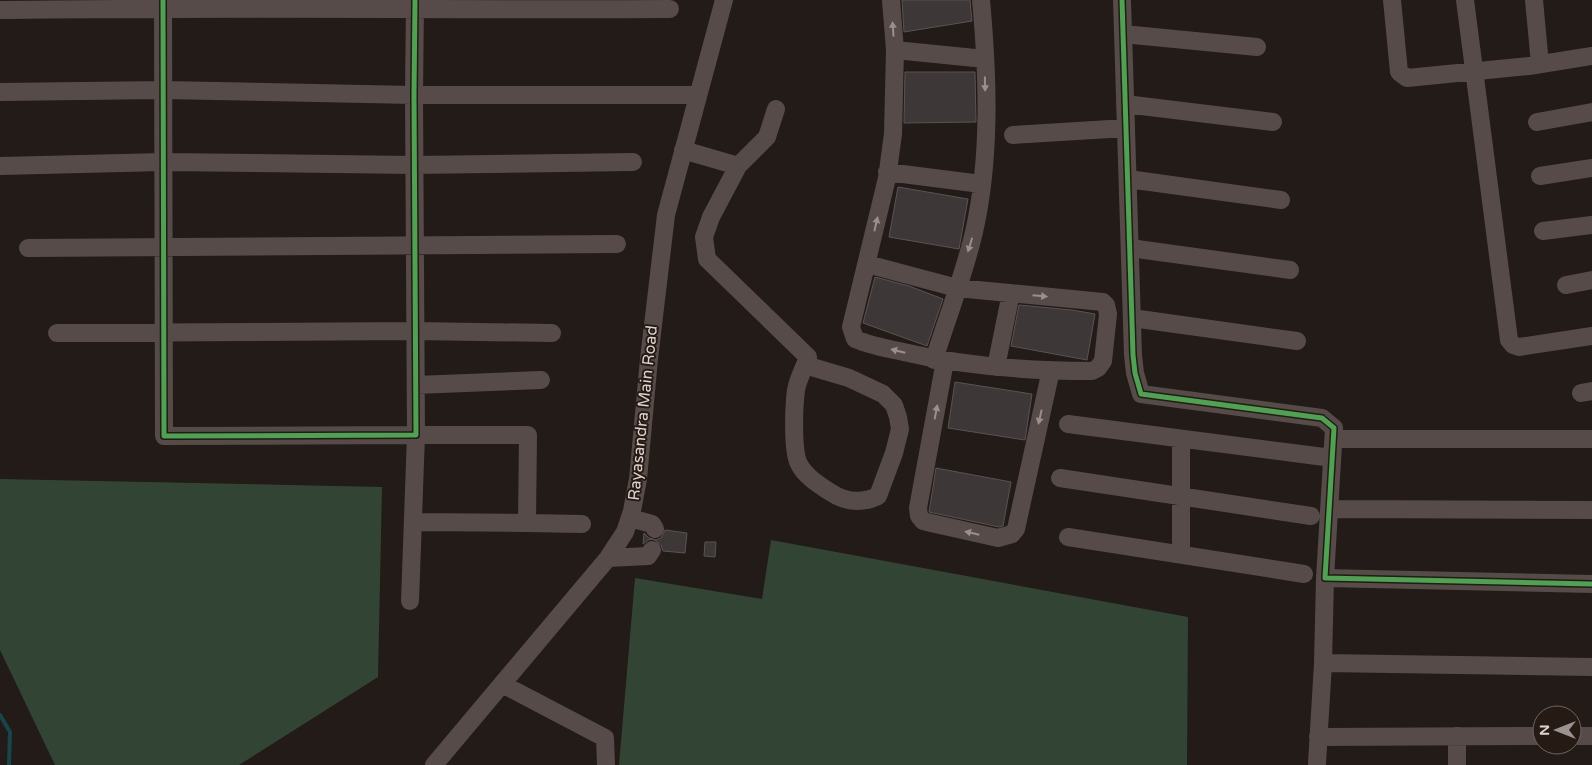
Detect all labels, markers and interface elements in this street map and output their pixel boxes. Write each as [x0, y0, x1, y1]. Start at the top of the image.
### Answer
one-way arrow [889, 20, 897, 36]
one-way arrow [981, 76, 989, 92]
one-way arrow [872, 217, 880, 232]
one-way arrow [966, 237, 973, 252]
one-way arrow [1033, 292, 1049, 300]
street label: Rayasandra Main Road [624, 324, 662, 502]
one-way arrow [890, 347, 905, 355]
one-way arrow [932, 404, 940, 420]
one-way arrow [1036, 410, 1044, 426]
one-way arrow [964, 529, 979, 537]
north arrow [1532, 705, 1582, 755]
text: N [1536, 724, 1553, 736]

